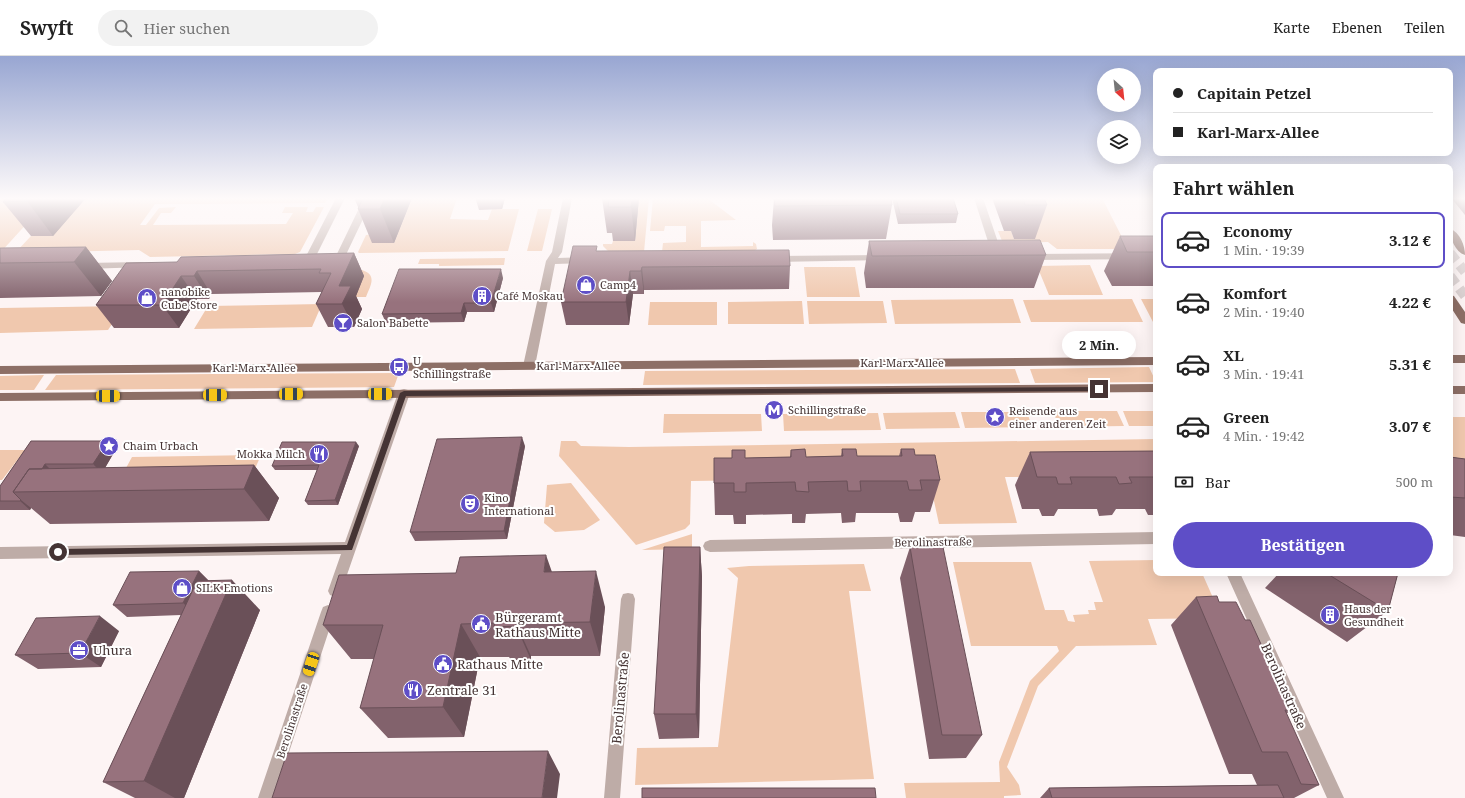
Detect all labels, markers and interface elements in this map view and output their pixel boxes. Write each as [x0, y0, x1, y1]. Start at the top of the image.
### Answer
search box [98, 10, 378, 46]
text: Swyft [20, 15, 74, 41]
icon: search [112, 17, 134, 39]
text: Hier suchen [144, 18, 230, 38]
text: Karte [1273, 18, 1310, 37]
text: Ebenen [1332, 18, 1382, 37]
text: Teilen [1404, 18, 1445, 37]
north arrow [1097, 68, 1141, 112]
map controls [1097, 68, 1141, 164]
text: Capitain Petzel [1197, 83, 1311, 103]
button: layers [1097, 120, 1141, 164]
text: Karl-Marx-Allee [1197, 122, 1319, 142]
text: Fahrt wählen [1173, 176, 1295, 200]
text: Economy [1223, 221, 1292, 241]
icon: car [1175, 222, 1211, 258]
text: 3.12 € [1389, 230, 1431, 250]
text: 1 Min. · 19:39 [1223, 241, 1304, 259]
shop icon: Camp4 [575, 274, 597, 296]
place label: Camp4 [600, 277, 636, 292]
text: Komfort [1223, 283, 1287, 303]
place label: nanobike Cube Store [161, 284, 218, 312]
icon: car [1175, 284, 1211, 320]
building icon: Café Moskau [471, 285, 493, 307]
shop icon: nanobike Cube Store [136, 287, 158, 309]
place label: Café Moskau [496, 288, 563, 303]
text: 4.22 € [1389, 292, 1431, 312]
text: 2 Min. · 19:40 [1223, 303, 1304, 321]
bar icon: Salon Babette [332, 312, 354, 334]
place label: Salon Babette [357, 315, 429, 330]
callout: 2 Min. [1062, 331, 1136, 359]
text: 2 Min. [1079, 336, 1119, 354]
text: XL [1223, 345, 1244, 365]
icon: car [1175, 346, 1211, 382]
place label: U Schillingstraße [413, 353, 491, 381]
text: 5.31 € [1389, 354, 1431, 374]
street label: Karl-Marx-Allee [860, 355, 944, 370]
bus stop icon: U Schillingstraße [388, 356, 410, 378]
street label: Karl-Marx-Allee [536, 358, 620, 373]
street label: Karl-Marx-Allee [212, 360, 296, 375]
text: 3 Min. · 19:41 [1223, 365, 1304, 383]
route end [1090, 380, 1108, 398]
car [279, 388, 303, 400]
car [368, 388, 392, 400]
car [203, 389, 227, 401]
car [96, 390, 120, 402]
metro station icon: Schillingstraße [763, 399, 785, 421]
place label: Schillingstraße [788, 402, 866, 417]
place label: Reisende aus einer anderen Zeit [1009, 403, 1106, 431]
place icon: Reisende aus einer anderen Zeit [984, 406, 1006, 428]
text: Green [1223, 407, 1270, 427]
icon: car [1175, 408, 1211, 444]
text: 3.07 € [1389, 416, 1431, 436]
text: 4 Min. · 19:42 [1223, 427, 1304, 445]
place icon: Chaim Urbach [98, 435, 120, 457]
place label: Chaim Urbach [123, 438, 198, 453]
restaurant icon: Mokka Milch [308, 443, 330, 465]
place label: Mokka Milch [237, 446, 305, 461]
icon: cash [1173, 471, 1195, 493]
text: Bar [1205, 472, 1230, 492]
text: 500 m [1396, 473, 1433, 491]
place label: Kino International [484, 490, 554, 518]
theatre icon: Kino International [459, 493, 481, 515]
button: Bestätigen [1173, 522, 1433, 568]
street label: Berolinastraße [894, 533, 972, 550]
route start [49, 543, 67, 561]
shop icon: SILK Emotions [171, 577, 193, 599]
place label: SILK Emotions [196, 580, 273, 595]
place label: Haus der Gesundheit [1344, 601, 1404, 629]
building icon: Haus der Gesundheit [1319, 604, 1341, 626]
place label: Bürgeramt Rathaus Mitte [495, 608, 581, 641]
public building icon: Bürgeramt Rathaus Mitte [470, 613, 492, 635]
office icon: Uhura [68, 639, 90, 661]
street label: Berolinastraße [1257, 640, 1311, 732]
place label: Uhura [93, 641, 132, 659]
car [302, 651, 320, 677]
street label: Berolinastraße [607, 651, 633, 745]
public building icon: Rathaus Mitte [432, 653, 454, 675]
place label: Rathaus Mitte [457, 655, 543, 673]
restaurant icon: Zentrale 31 [402, 679, 424, 701]
street label: Berolinastraße [272, 681, 311, 760]
place label: Zentrale 31 [427, 681, 497, 699]

